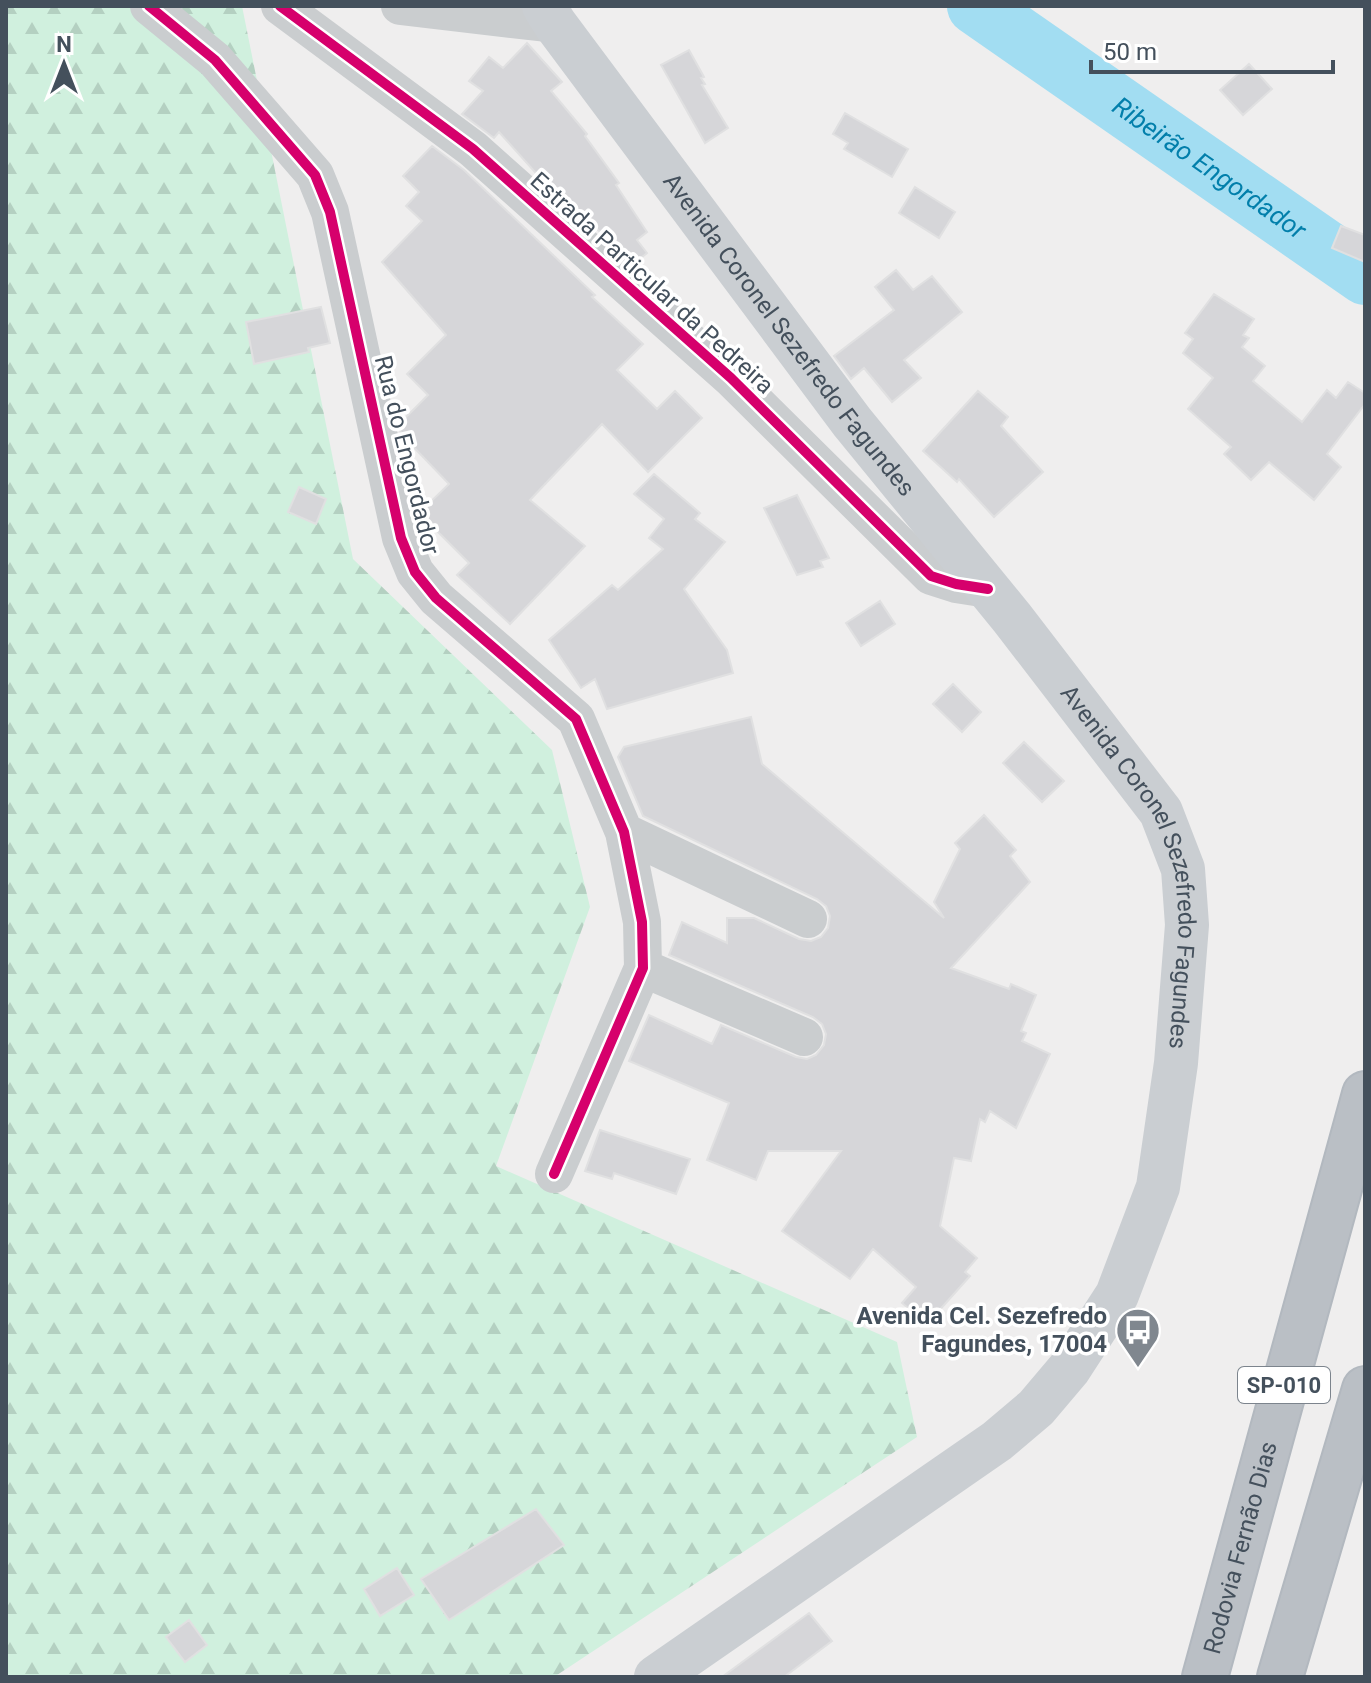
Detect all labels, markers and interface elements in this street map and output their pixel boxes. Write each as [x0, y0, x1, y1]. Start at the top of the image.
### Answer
north arrow [24, 24, 104, 104]
scale bar [1091, 24, 1333, 74]
text: N [56, 32, 72, 57]
text: 50 m [1103, 38, 1157, 66]
water label: Ribeirão Engordador [1107, 91, 1313, 246]
street label: Estrada Particular da Pedreira [525, 166, 779, 400]
street label: Avenida Coronel Sezefredo Fagundes [657, 168, 921, 502]
street label: Rua do Engordador [369, 353, 445, 557]
street label: Avenida Coronel Sezefredo Fagundes [1055, 680, 1201, 1050]
place label: Avenida Cel. Sezefredo Fagundes, 17004 [857, 1302, 1107, 1358]
bus stop icon: Avenida Cel. Sezefredo Fagundes, 17004 [1114, 1306, 1162, 1369]
road number: SP-010 [1238, 1367, 1330, 1403]
street label: Rodovia Fernão Dias [1198, 1439, 1283, 1657]

